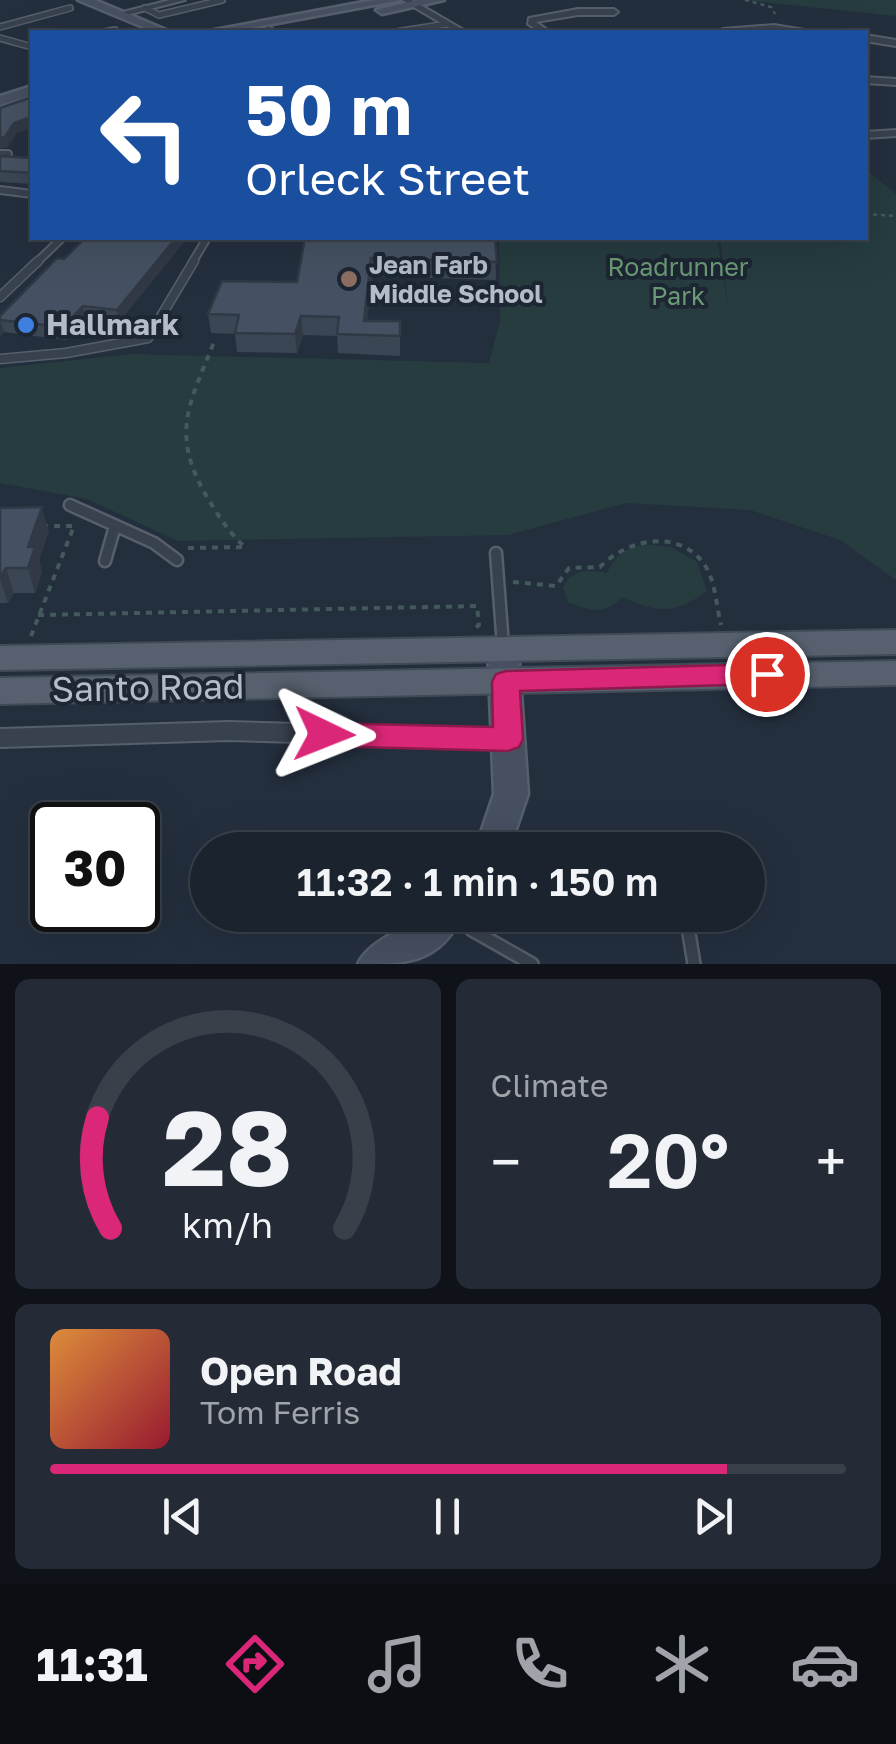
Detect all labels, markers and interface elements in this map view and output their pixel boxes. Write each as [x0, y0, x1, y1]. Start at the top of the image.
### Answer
text: 50 m [245, 66, 412, 150]
icon: left [80, 70, 210, 200]
text: Orleck Street [245, 151, 530, 205]
place label: Jean Farb Middle School [369, 249, 543, 309]
park label: Roadrunner Park [607, 251, 749, 311]
marker: Jean Farb Middle School [338, 268, 360, 290]
place label: Hallmark [46, 306, 180, 342]
marker: Hallmark [15, 314, 37, 336]
pin [725, 632, 810, 717]
icon: arrive [740, 647, 795, 702]
street label: Santo Road [51, 664, 245, 710]
position arrow [272, 682, 376, 786]
speed limit sign: 30 [30, 802, 160, 932]
text: 11:32 · 1 min · 150 m [297, 859, 658, 904]
text: Climate [491, 1066, 609, 1104]
text: 28 [163, 1084, 293, 1209]
text: 20° [607, 1114, 729, 1205]
text: − [491, 1128, 521, 1194]
text: + [816, 1128, 846, 1194]
text: km/h [182, 1203, 273, 1246]
text: Open Road [200, 1348, 402, 1393]
text: Tom Ferris [200, 1393, 360, 1431]
icon: previous [155, 1489, 210, 1544]
icon: pause [420, 1489, 475, 1544]
icon: next [686, 1489, 741, 1544]
icon: directions [220, 1629, 290, 1699]
icon: music [362, 1629, 432, 1699]
icon: phone [505, 1629, 575, 1699]
icon: climate [647, 1629, 717, 1699]
icon: car [790, 1629, 860, 1699]
text: 11:31 [36, 1637, 148, 1691]

